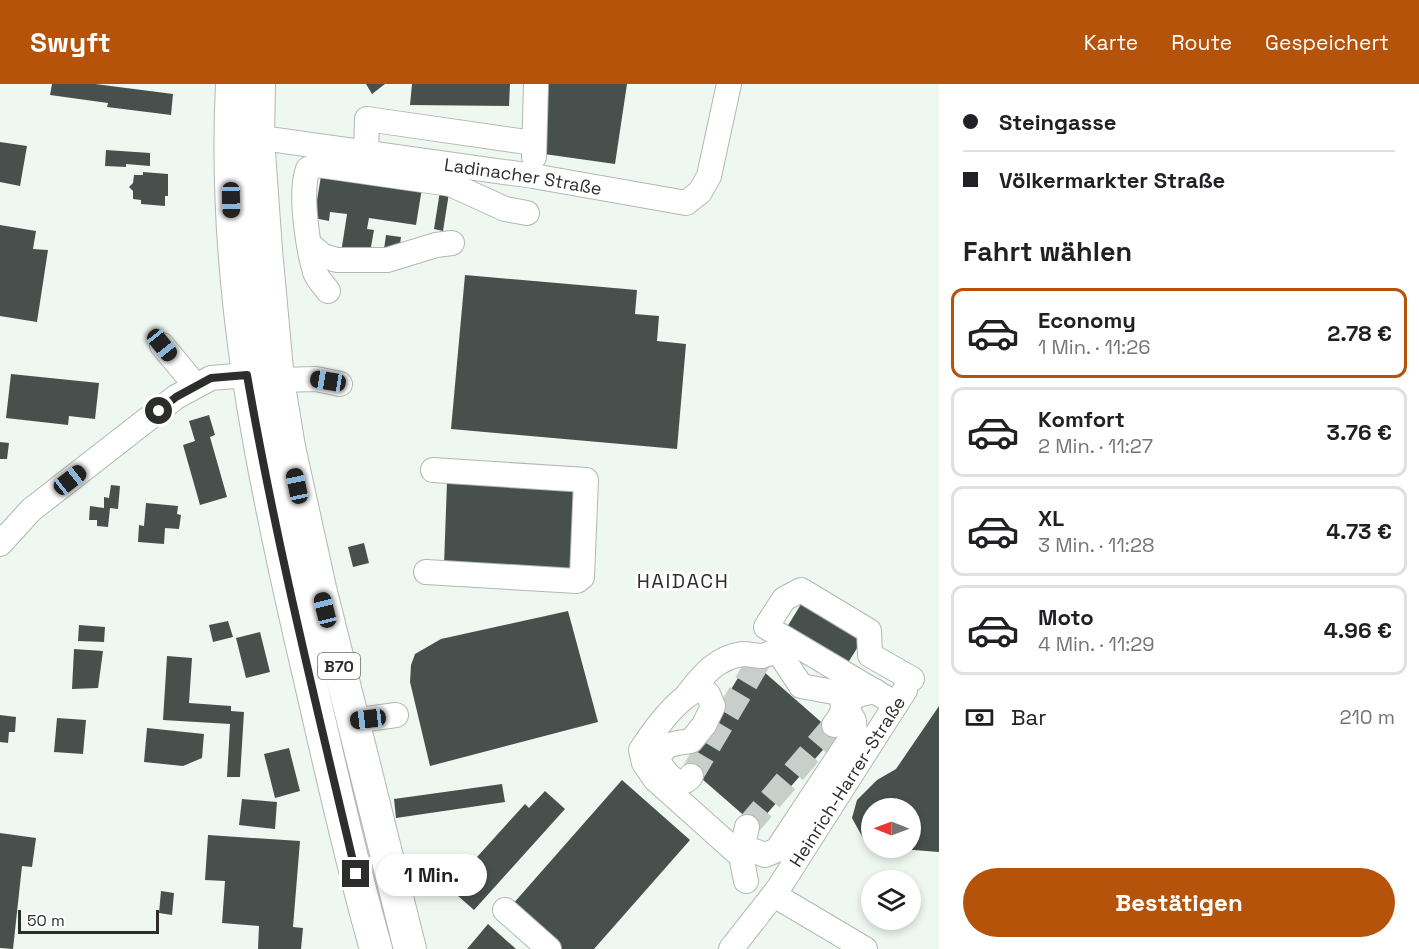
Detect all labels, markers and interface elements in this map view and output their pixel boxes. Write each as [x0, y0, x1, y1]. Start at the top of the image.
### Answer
text: Swyft [30, 24, 111, 60]
text: Karte [1084, 29, 1138, 56]
text: Route [1171, 29, 1232, 56]
text: Gespeichert [1265, 29, 1389, 56]
text: Steingasse [999, 108, 1116, 136]
street label: Ladinacher Straße [443, 152, 604, 199]
text: Völkermarkter Straße [999, 166, 1225, 194]
car [222, 182, 240, 218]
text: Fahrt wählen [963, 234, 1132, 269]
icon: car [966, 306, 1020, 360]
text: Economy [1038, 306, 1136, 334]
text: 2.78 € [1327, 319, 1392, 347]
car [144, 325, 180, 365]
text: 1 Min. · 11:26 [1038, 334, 1150, 360]
car [309, 369, 347, 393]
route start [145, 397, 172, 424]
icon: car [966, 405, 1020, 459]
text: Komfort [1038, 405, 1125, 433]
text: 3.76 € [1327, 418, 1392, 446]
text: 2 Min. · 11:27 [1038, 433, 1153, 459]
car [50, 462, 90, 498]
car [284, 467, 310, 505]
icon: car [966, 504, 1020, 558]
text: XL [1038, 504, 1064, 532]
text: 4.73 € [1326, 517, 1392, 545]
text: 3 Min. · 11:28 [1038, 532, 1154, 558]
district label: HAIDACH [637, 568, 729, 594]
car [312, 590, 338, 630]
icon: car [966, 603, 1020, 657]
text: Moto [1038, 603, 1094, 631]
text: 4.96 € [1324, 616, 1392, 644]
text: 4 Min. · 11:29 [1038, 631, 1155, 657]
road number: B70 [318, 653, 360, 679]
street label: Heinrich-Harrer-Straße [784, 692, 910, 871]
icon: cash [963, 701, 996, 734]
text: Bar [1011, 703, 1047, 731]
text: 210 m [1339, 704, 1395, 730]
car [349, 708, 387, 730]
north arrow [861, 798, 921, 858]
map controls [861, 798, 921, 930]
callout: 1 Min. [377, 853, 488, 895]
route end [342, 860, 369, 887]
text: 1 Min. [404, 862, 459, 888]
button: Bestätigen [963, 868, 1395, 937]
button: layers [861, 870, 921, 930]
scale bar [18, 907, 159, 934]
text: 50 m [27, 910, 65, 931]

